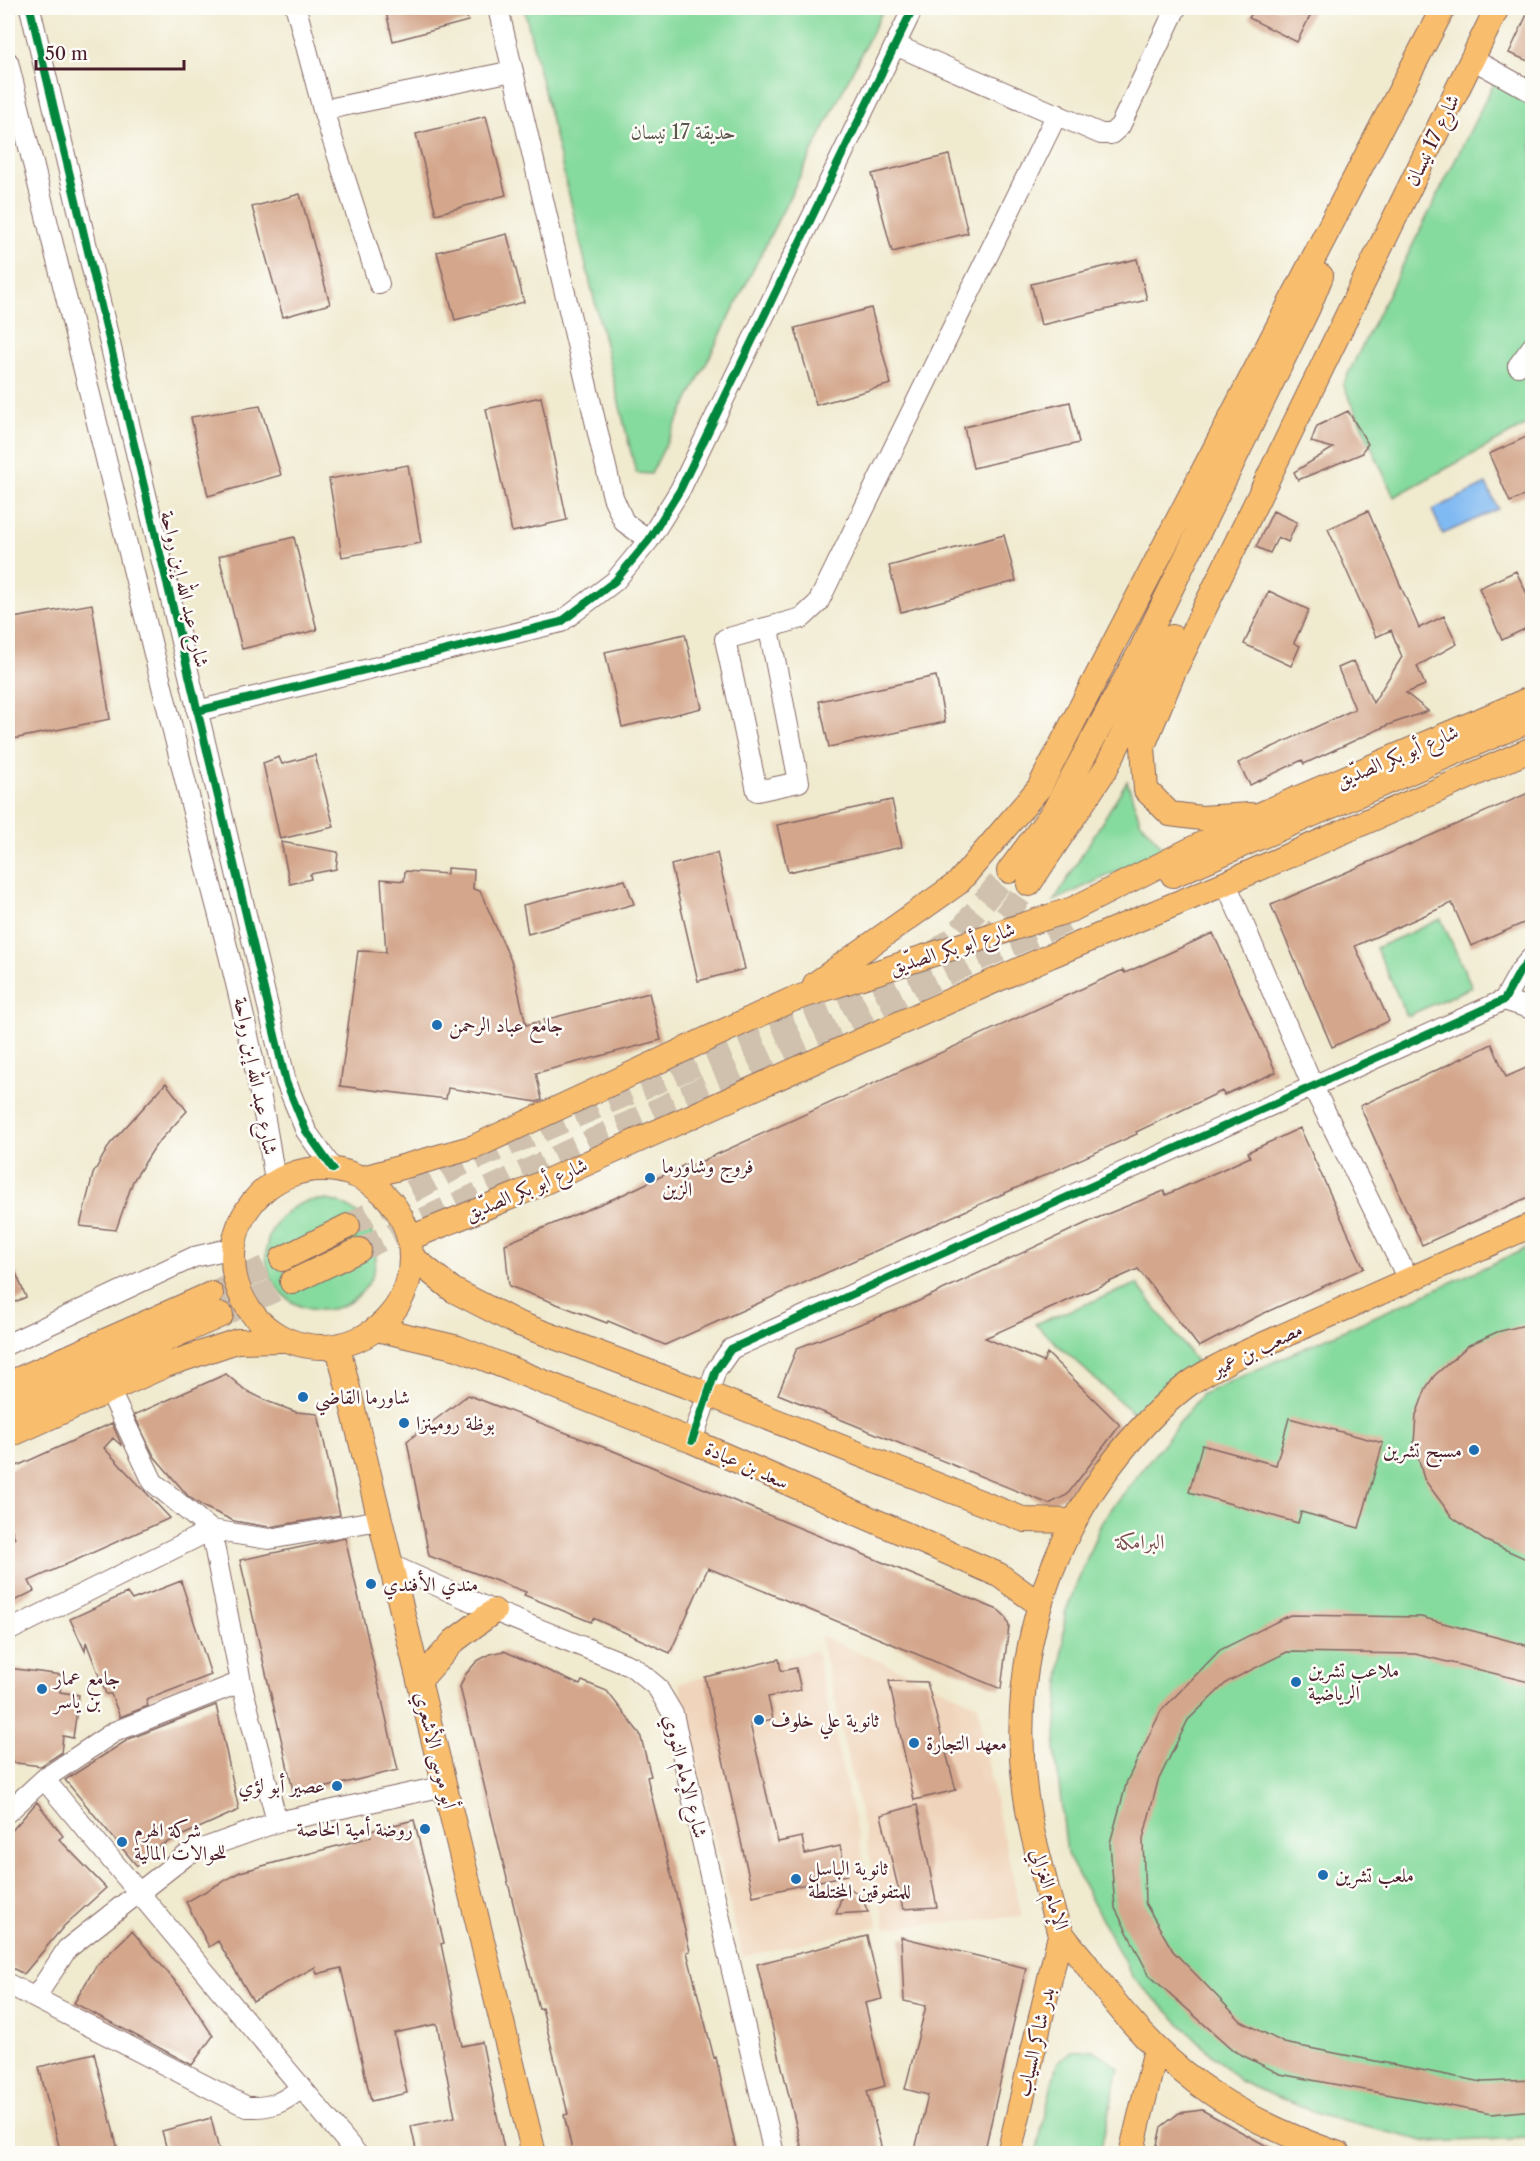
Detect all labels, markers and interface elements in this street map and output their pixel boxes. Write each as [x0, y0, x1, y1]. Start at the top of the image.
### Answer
scale bar [36, 33, 184, 71]
text: 50 m [45, 43, 88, 65]
street label: شارع 17 نيسان [1399, 90, 1470, 193]
park label: حديقة 17 نيسان [630, 120, 736, 145]
street label: شارع عبد الله إبن رواحة [149, 508, 218, 671]
street label: شارع أبو بكر الصدّيق [1331, 718, 1464, 798]
street label: شارع أبو بكر الصدّيق [885, 914, 1020, 985]
street label: شارع عبد الله إبن رواحة [223, 995, 286, 1158]
place label: جامع عباد الرحمن [449, 1013, 563, 1043]
marker: جامع عباد الرحمن [430, 1018, 444, 1032]
street label: شارع أبو بكر الصدّيق [460, 1151, 593, 1231]
place label: فروج وشاورما الزين [662, 1154, 754, 1201]
marker: فروج وشاورما الزين [643, 1171, 657, 1185]
street label: مصعب بن عمير [1206, 1317, 1307, 1384]
place label: شاورما القاضي [315, 1385, 410, 1416]
marker: شاورما القاضي [296, 1390, 310, 1404]
place label: بوظة رومينزا [416, 1411, 495, 1436]
marker: بوظة رومينزا [397, 1416, 411, 1430]
street label: سعد بن عبادة [701, 1436, 793, 1494]
place label: مسبح تشرين [1383, 1438, 1462, 1468]
marker: مسبح تشرين [1467, 1443, 1481, 1457]
district label: البرامكة [1114, 1529, 1165, 1555]
place label: مندي الأفندي [383, 1569, 478, 1600]
marker: مندي الأفندي [364, 1577, 378, 1591]
place label: ملاعب تشرين الرياضية [1308, 1658, 1399, 1706]
place label: جامع عمار بن ياسر [52, 1666, 120, 1715]
marker: ملاعب تشرين الرياضية [1289, 1675, 1303, 1689]
marker: جامع عمار بن ياسر [35, 1682, 49, 1696]
street label: أبو موسى الأشعري [406, 1688, 465, 1812]
place label: ثانوية علي خلوف [771, 1708, 879, 1740]
street label: شارع الإمام النووي [653, 1712, 713, 1842]
marker: ثانوية علي خلوف [752, 1713, 766, 1727]
place label: معهد التجارة [926, 1731, 1007, 1755]
marker: معهد التجارة [907, 1736, 921, 1750]
place label: عصير أبو لؤي [238, 1772, 325, 1802]
marker: عصير أبو لؤي [330, 1779, 344, 1793]
place label: روضة أمية الخاصة [297, 1815, 413, 1841]
place label: شركة الهرم للحوالات المالية [134, 1818, 226, 1866]
marker: روضة أمية الخاصة [418, 1822, 432, 1836]
marker: شركة الهرم للحوالات المالية [115, 1835, 129, 1849]
street label: الإمام الغزالي [1020, 1845, 1074, 1935]
place label: ثانوية الباسل للمتفوقين المختلطة [808, 1856, 911, 1904]
place label: ملعب تشرين [1335, 1863, 1414, 1889]
marker: ملعب تشرين [1316, 1868, 1330, 1882]
marker: ثانوية الباسل للمتفوقين المختلطة [789, 1872, 803, 1886]
street label: بدر شاكر السياب [1011, 1985, 1060, 2099]

